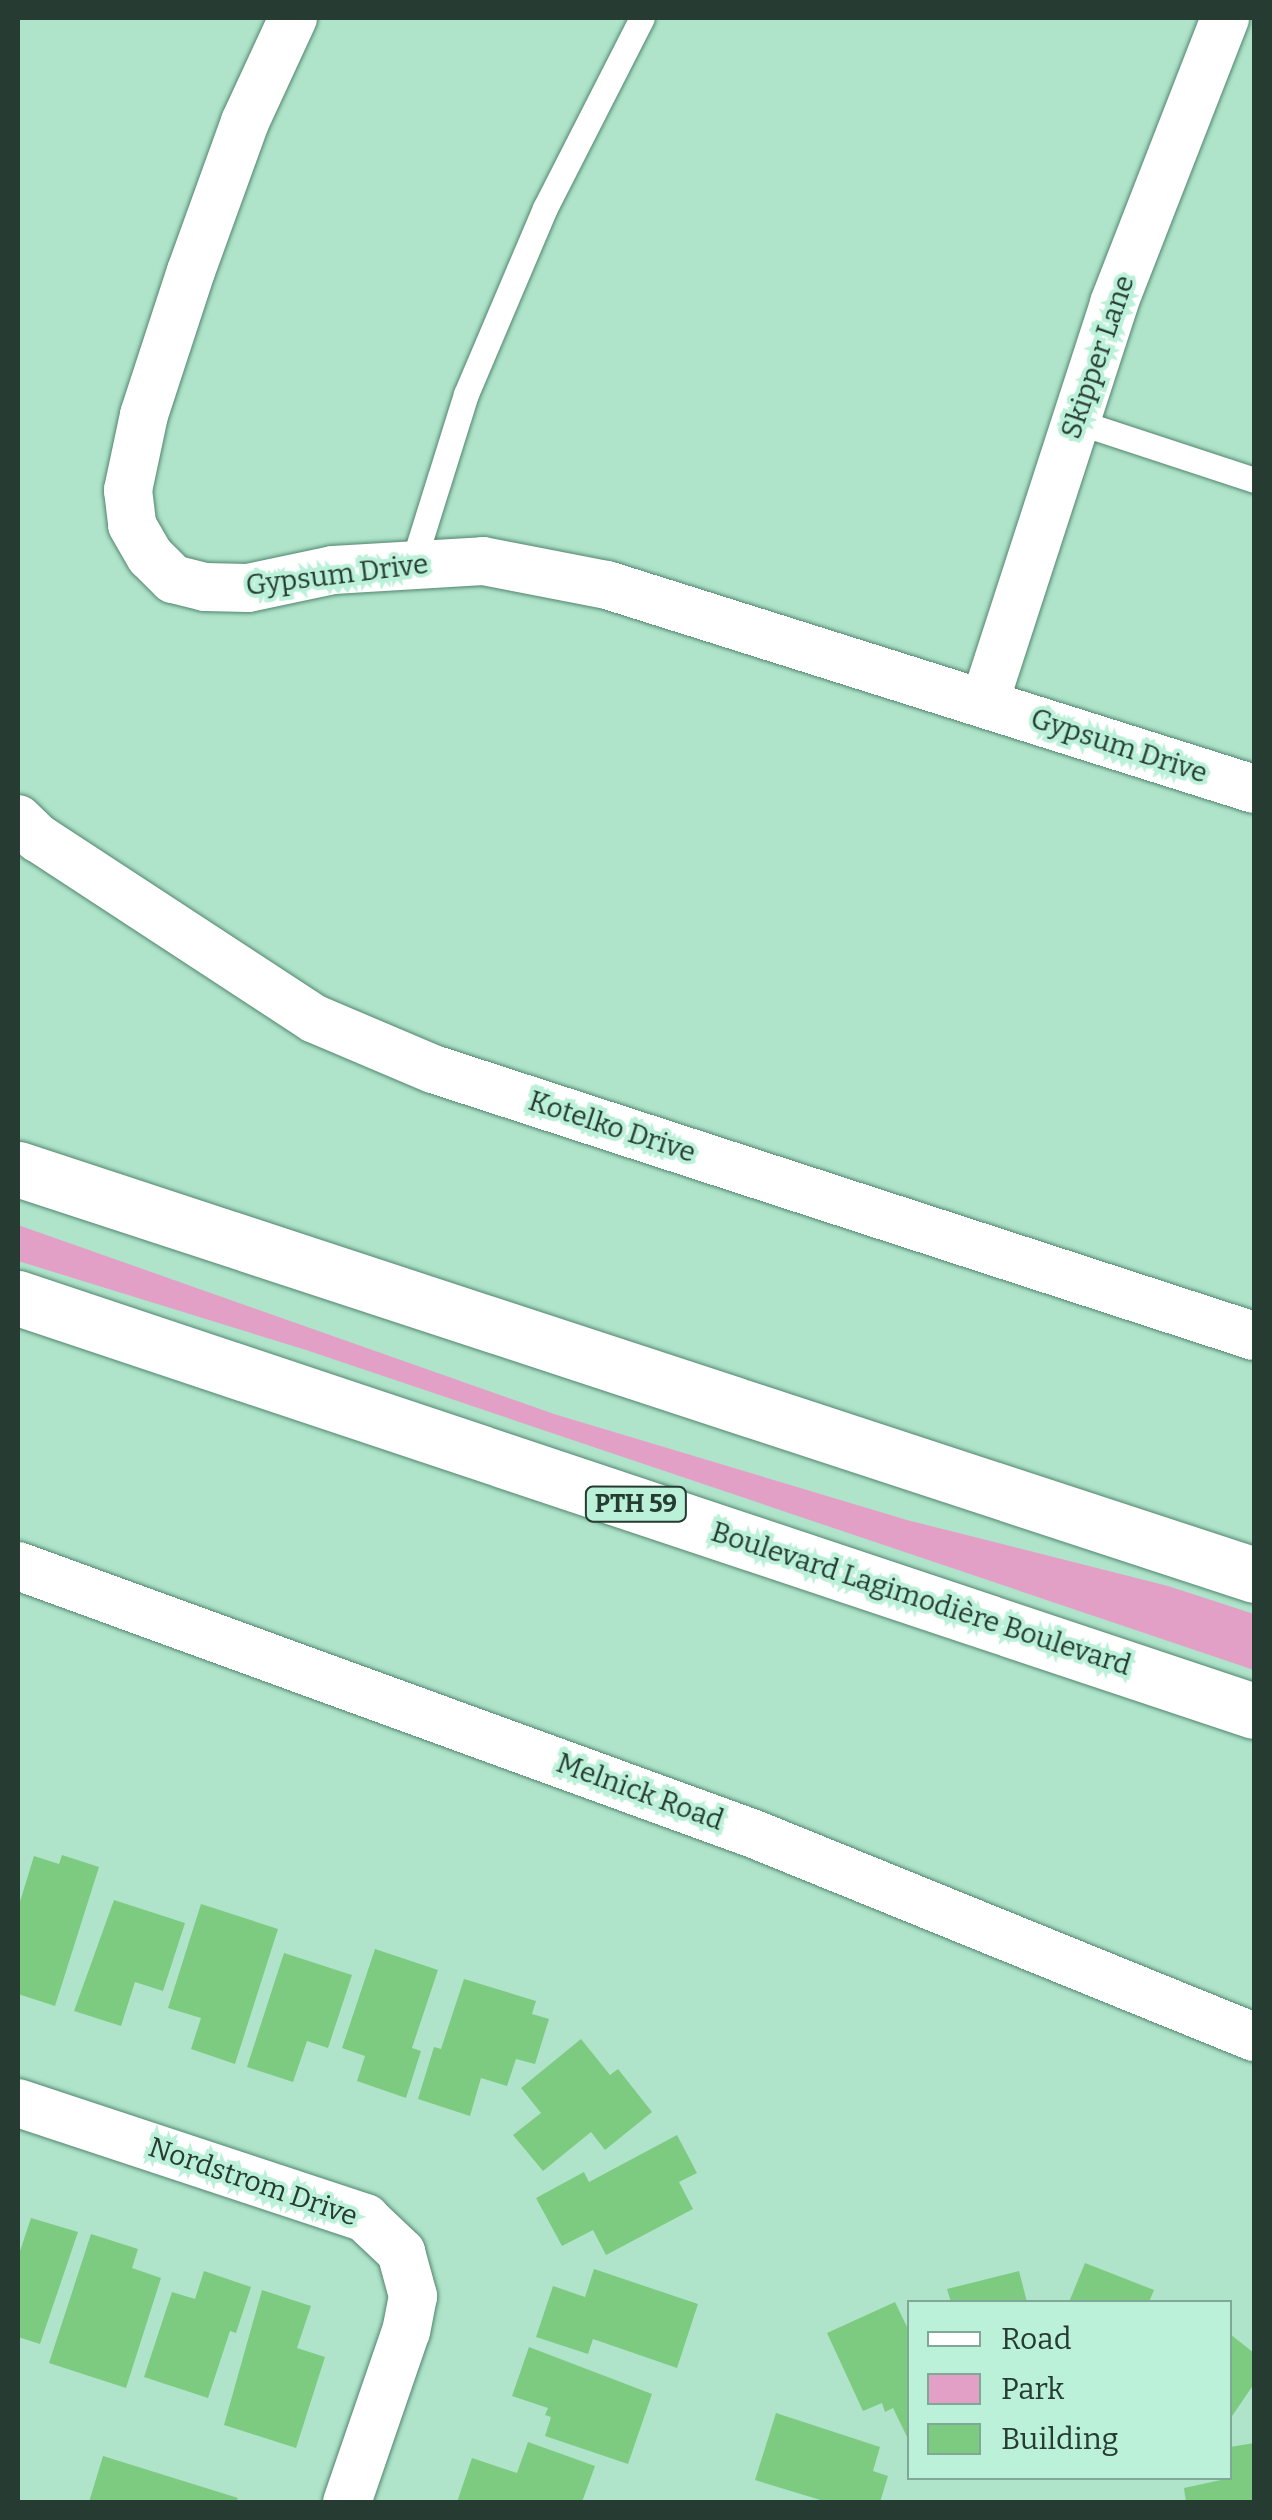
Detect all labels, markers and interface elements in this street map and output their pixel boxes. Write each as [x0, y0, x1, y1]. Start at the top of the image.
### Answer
street label: Skipper Lane [1054, 271, 1142, 443]
street label: Gypsum Drive [244, 547, 430, 603]
street label: Gypsum Drive [1027, 702, 1211, 790]
street label: Kotelko Drive [524, 1084, 700, 1170]
road number: PTH 59 [584, 1484, 688, 1524]
street label: Boulevard Lagimodière Boulevard [707, 1515, 1135, 1683]
street label: Melnick Road [552, 1746, 728, 1838]
street label: Nordstrom Drive [144, 2130, 362, 2234]
legend [907, 2300, 1232, 2480]
text: Road [1001, 2321, 1072, 2357]
text: Park [1001, 2371, 1064, 2407]
text: Building [1001, 2421, 1119, 2457]

